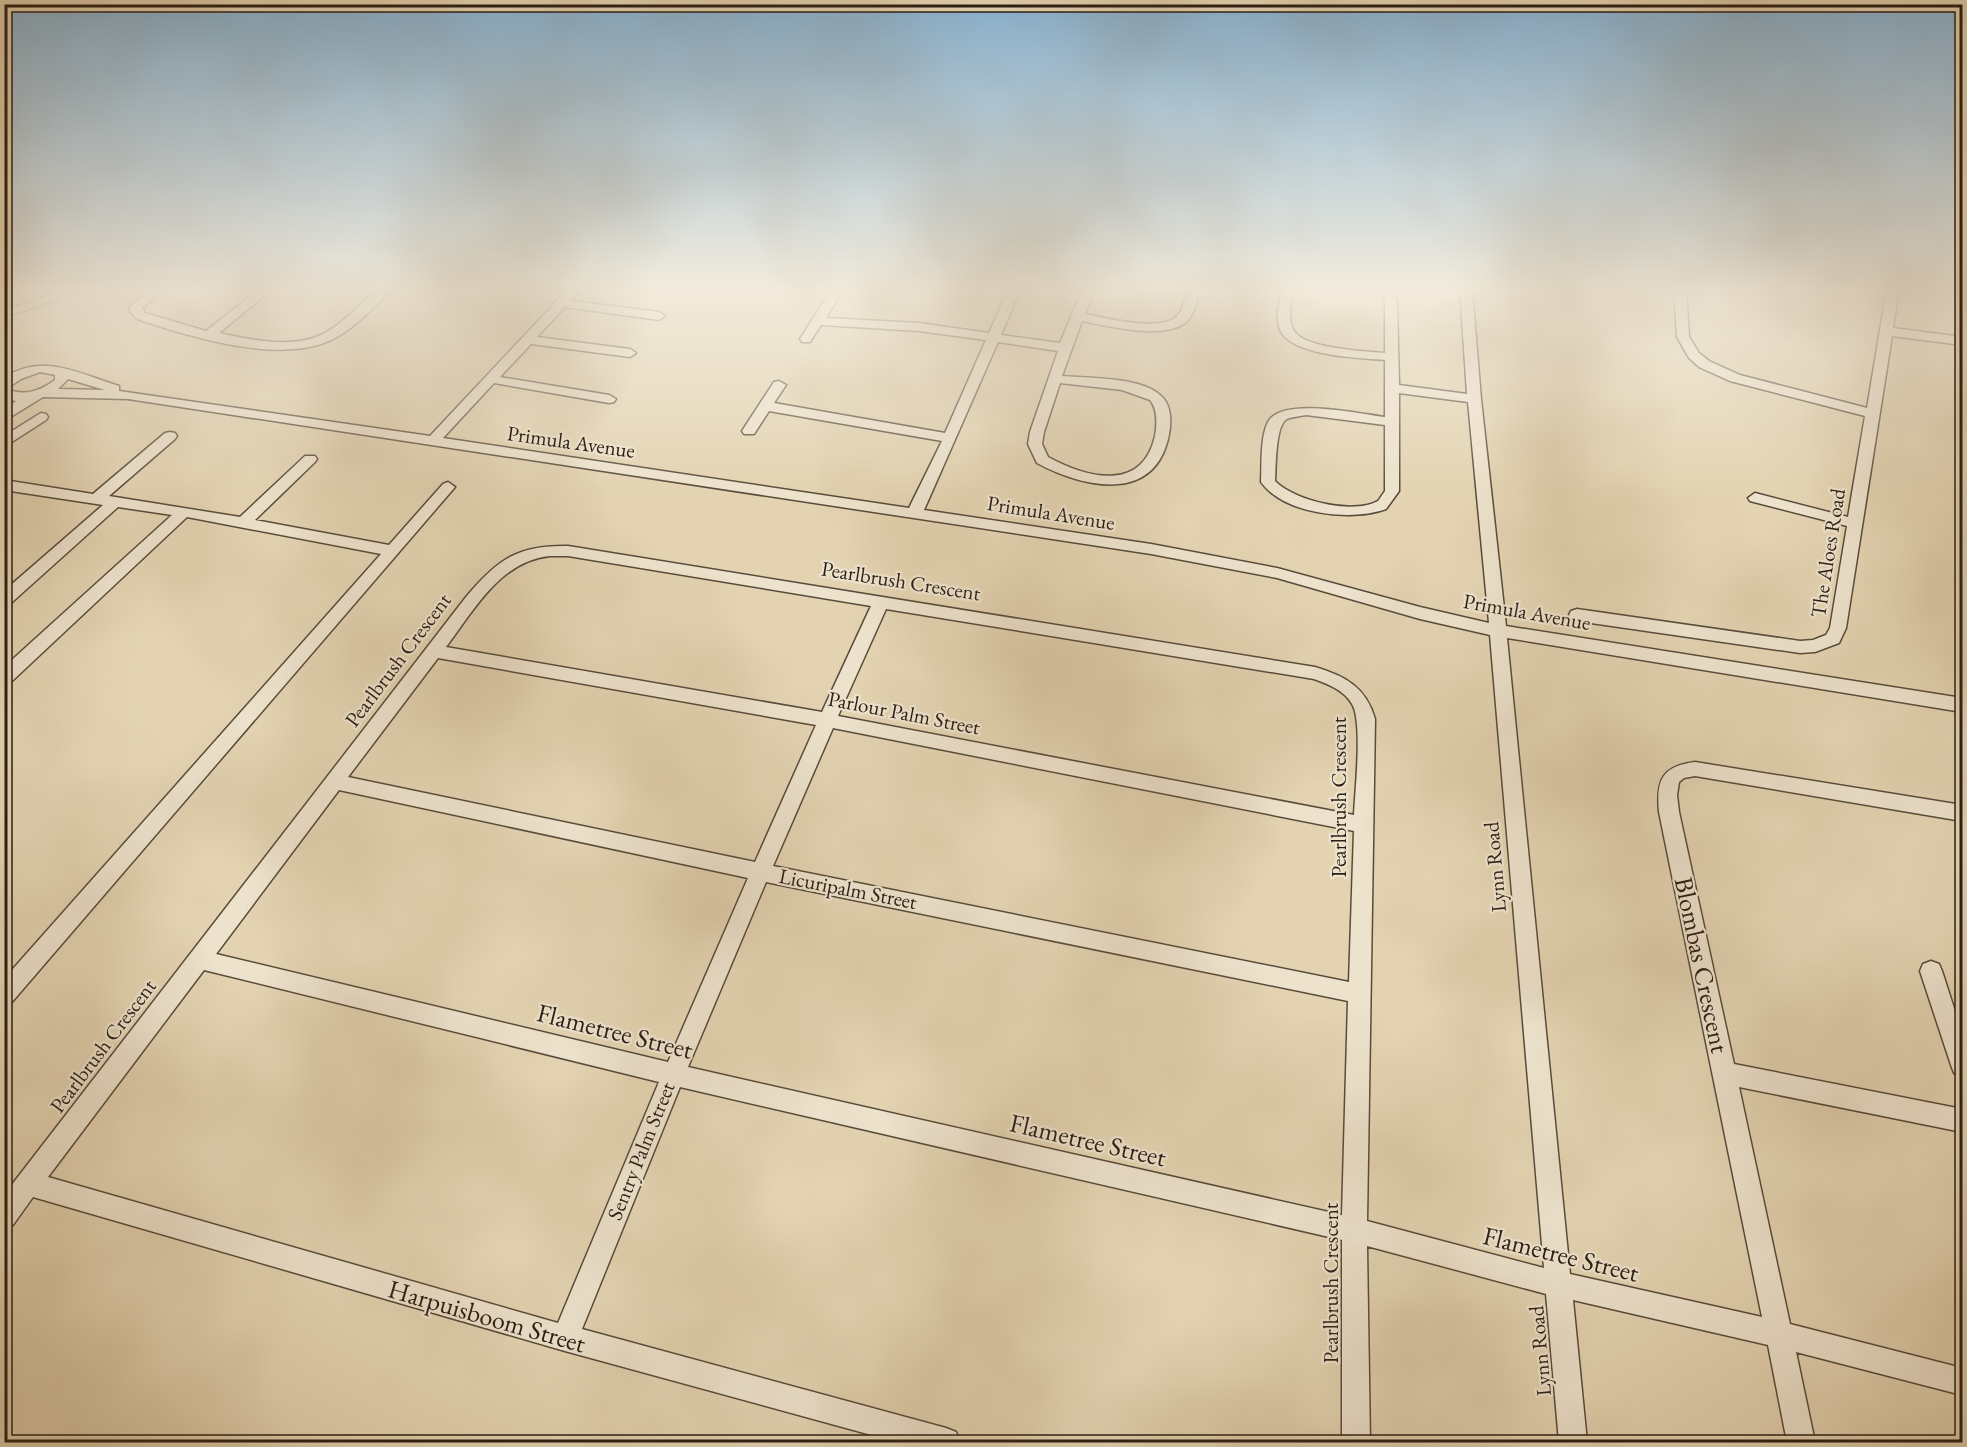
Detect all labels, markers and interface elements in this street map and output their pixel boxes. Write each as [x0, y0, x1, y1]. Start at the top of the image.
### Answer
street label: Primula Avenue [505, 419, 637, 464]
street label: The Aloes Road [1804, 486, 1851, 619]
street label: Primula Avenue [985, 489, 1117, 536]
street label: Pearlbrush Crescent [820, 555, 983, 606]
street label: Pearlbrush Crescent [338, 587, 457, 732]
street label: Primula Avenue [1461, 587, 1593, 636]
street label: Parlour Palm Street [826, 685, 983, 741]
street label: Pearlbrush Crescent [1325, 716, 1352, 877]
street label: Lynn Road [1477, 820, 1512, 913]
street label: Licuripalm Street [777, 862, 920, 915]
street label: Blombas Crescent [1667, 874, 1737, 1056]
street label: Pearlbrush Crescent [43, 973, 162, 1118]
street label: Flametree Street [534, 995, 696, 1067]
street label: Sentry Palm Street [601, 1077, 681, 1224]
street label: Flametree Street [1006, 1105, 1170, 1175]
street label: Pearlbrush Crescent [1317, 1202, 1344, 1363]
street label: Flametree Street [1480, 1218, 1642, 1290]
street label: Harpuisboom Street [384, 1272, 590, 1360]
street label: Lynn Road [1522, 1304, 1557, 1397]

